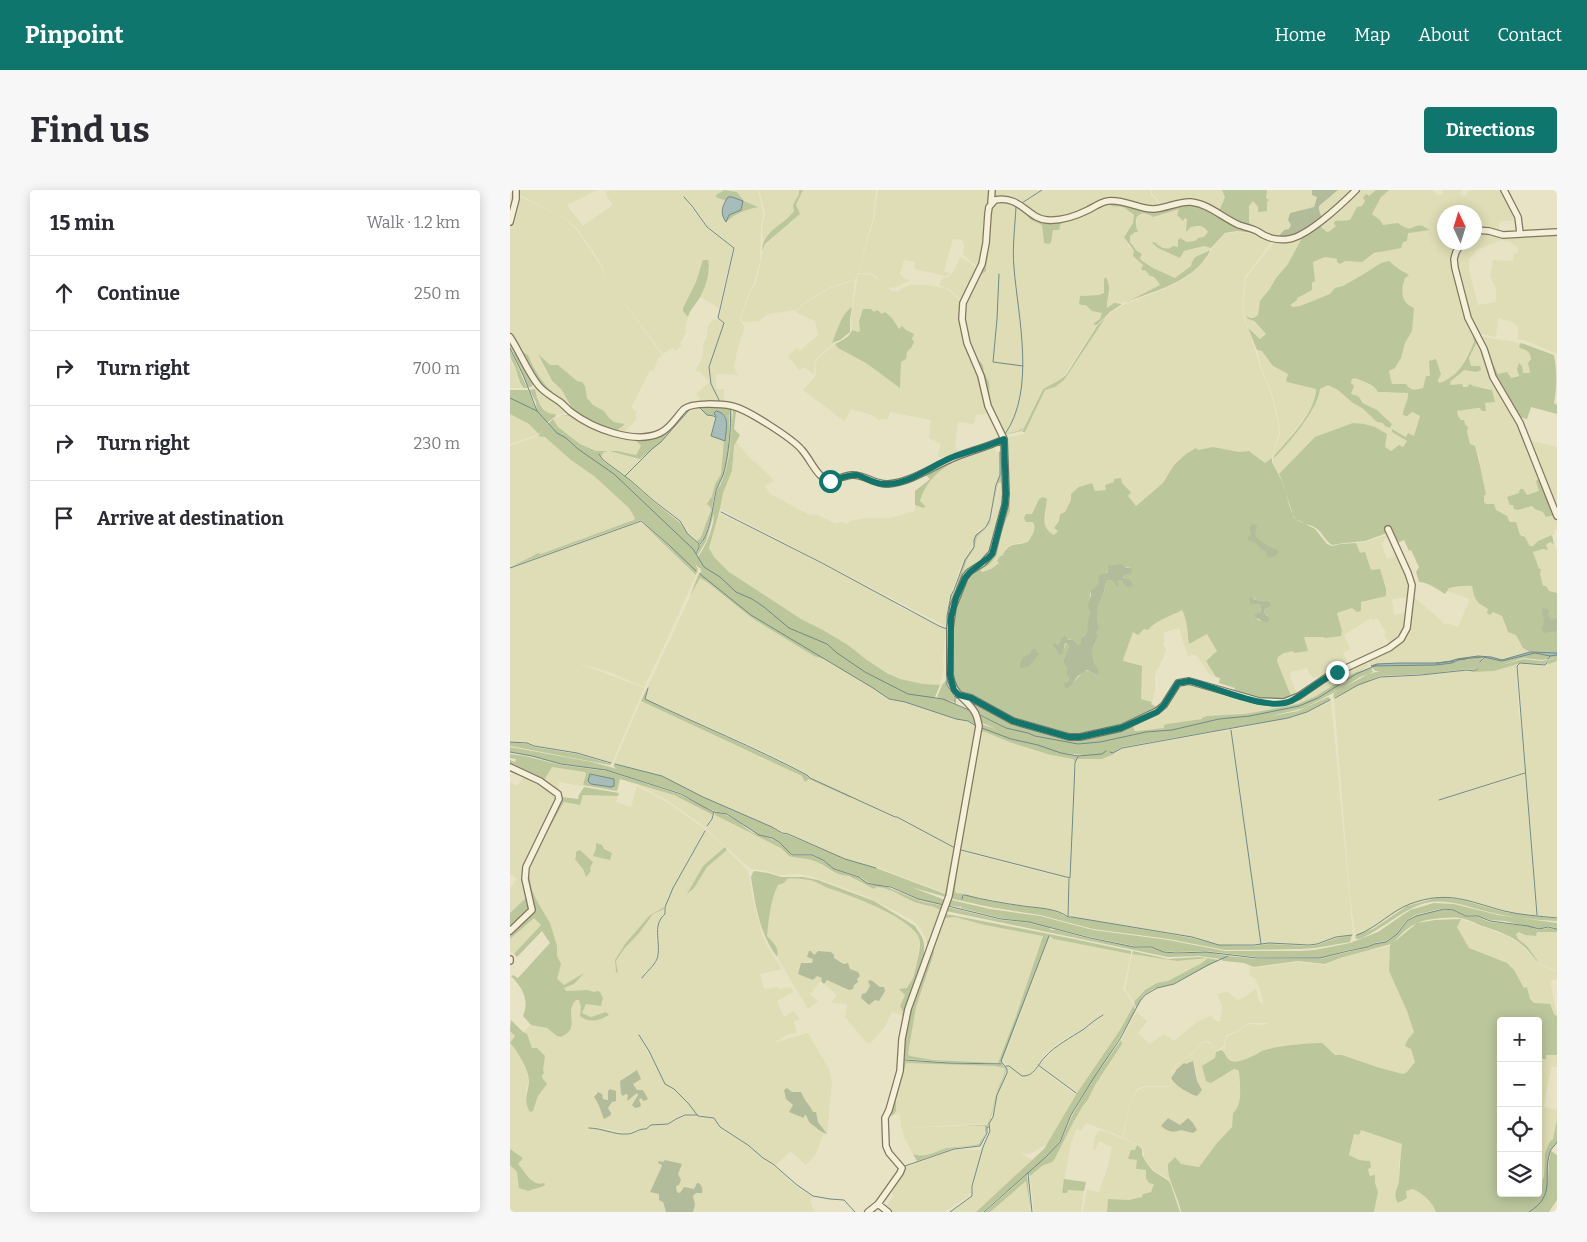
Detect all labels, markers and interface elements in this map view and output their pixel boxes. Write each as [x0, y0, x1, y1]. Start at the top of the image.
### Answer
text: Pinpoint [25, 21, 124, 49]
text: Home [1275, 24, 1326, 46]
text: Map [1354, 24, 1390, 46]
text: About [1418, 24, 1469, 46]
text: Contact [1497, 24, 1562, 46]
button: Directions [1424, 107, 1557, 153]
text: Find us [30, 109, 150, 151]
north arrow [1437, 205, 1482, 250]
text: 15 min [50, 210, 115, 236]
text: Walk · 1.2 km [367, 213, 460, 232]
icon: ahead [50, 279, 78, 307]
text: Continue [97, 282, 180, 305]
text: 250 m [414, 284, 460, 303]
icon: right [50, 354, 78, 382]
text: Turn right [97, 357, 190, 380]
text: 700 m [413, 359, 460, 378]
icon: right [50, 429, 78, 457]
text: Turn right [97, 432, 190, 455]
text: 230 m [413, 434, 460, 453]
route start [819, 470, 842, 493]
icon: arrive [50, 504, 78, 532]
text: Arrive at destination [97, 507, 284, 530]
route end [1326, 661, 1349, 684]
map controls [1497, 1017, 1542, 1197]
button: + [1497, 1017, 1542, 1062]
button: − [1497, 1062, 1542, 1107]
button: locate [1497, 1107, 1542, 1152]
button: layers [1497, 1152, 1542, 1197]

